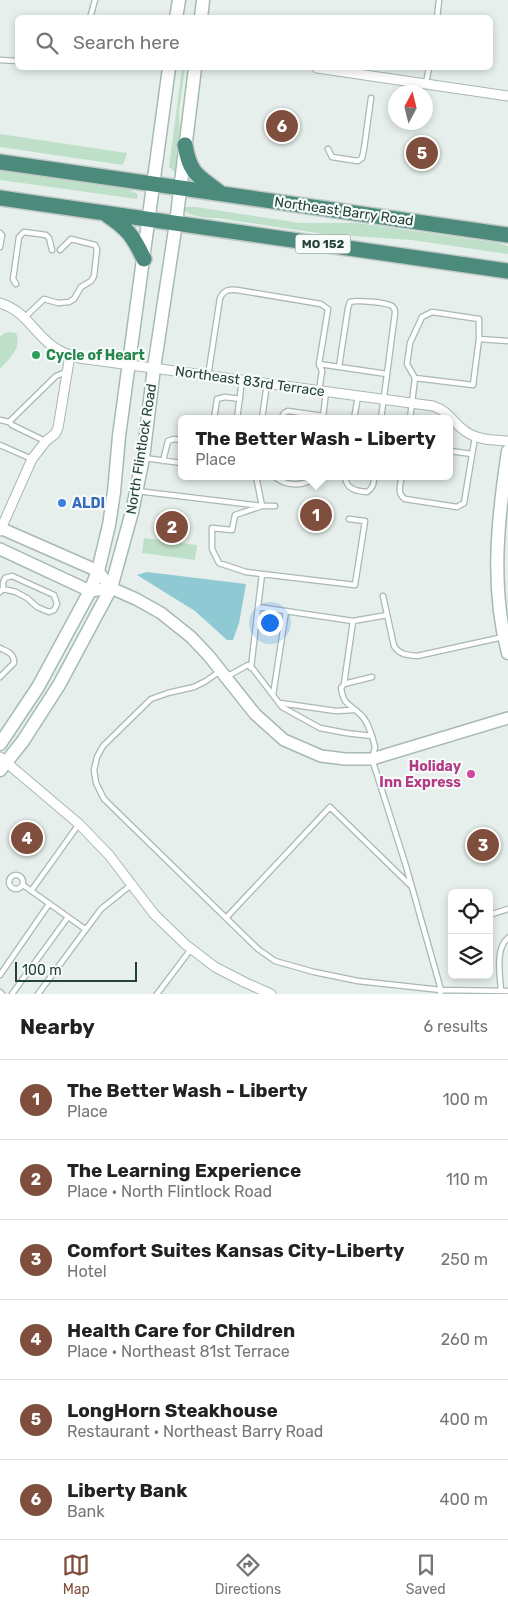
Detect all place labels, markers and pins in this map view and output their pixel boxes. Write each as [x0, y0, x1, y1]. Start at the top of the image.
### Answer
pin: 6 [266, 107, 298, 145]
pin: 5 [406, 134, 438, 172]
place label: Cycle of Heart [46, 347, 145, 364]
marker: Cycle of Heart [30, 349, 42, 361]
place label: ALDI [72, 495, 105, 512]
pin: 1 [300, 496, 332, 534]
marker: ALDI [56, 497, 68, 509]
pin: 2 [156, 508, 188, 546]
place label: Holiday Inn Express [379, 758, 462, 791]
marker: Holiday Inn Express [465, 768, 477, 780]
pin: 4 [11, 819, 43, 857]
pin: 3 [467, 826, 499, 864]

